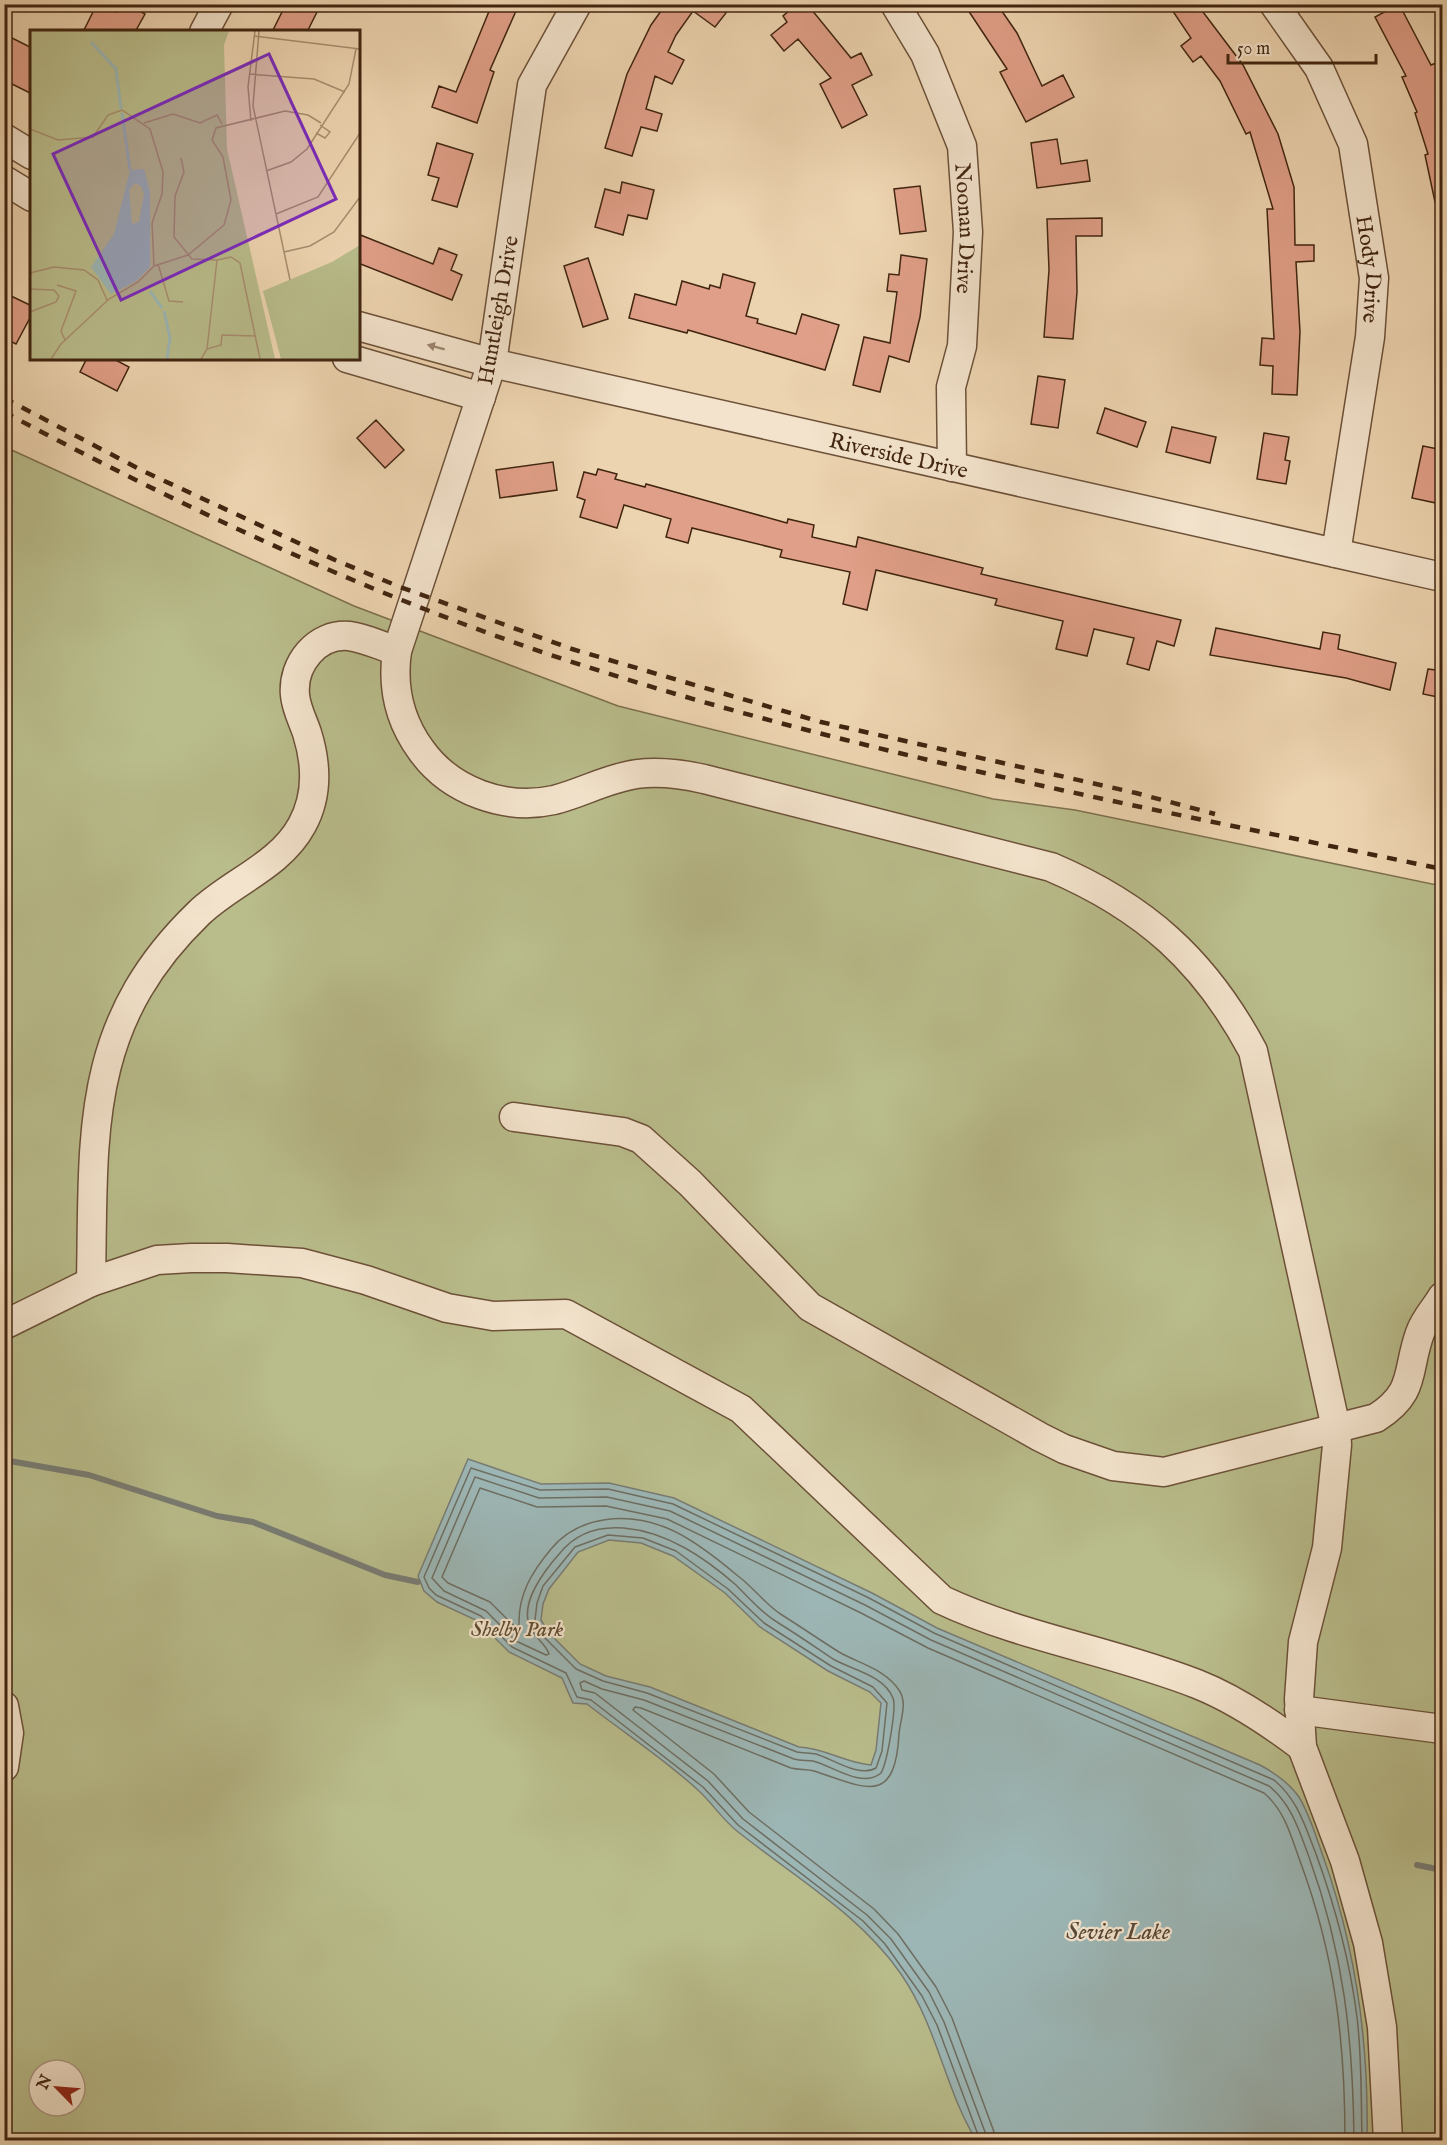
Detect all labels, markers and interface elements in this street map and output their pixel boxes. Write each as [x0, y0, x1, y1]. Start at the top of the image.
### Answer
scale bar [1228, 27, 1376, 65]
inset map [30, 30, 360, 360]
text: 50 m [1237, 38, 1270, 61]
street label: Noonan Drive [947, 162, 980, 294]
street label: Hody Drive [1348, 213, 1386, 324]
street label: Huntleigh Drive [472, 234, 526, 387]
one-way arrow [427, 342, 445, 352]
street label: Riverside Drive [826, 427, 971, 486]
park label: Shelby Park [471, 1616, 563, 1644]
water label: Sevier Lake [1066, 1917, 1170, 1948]
north arrow [27, 2058, 87, 2118]
text: N [33, 2072, 57, 2094]

